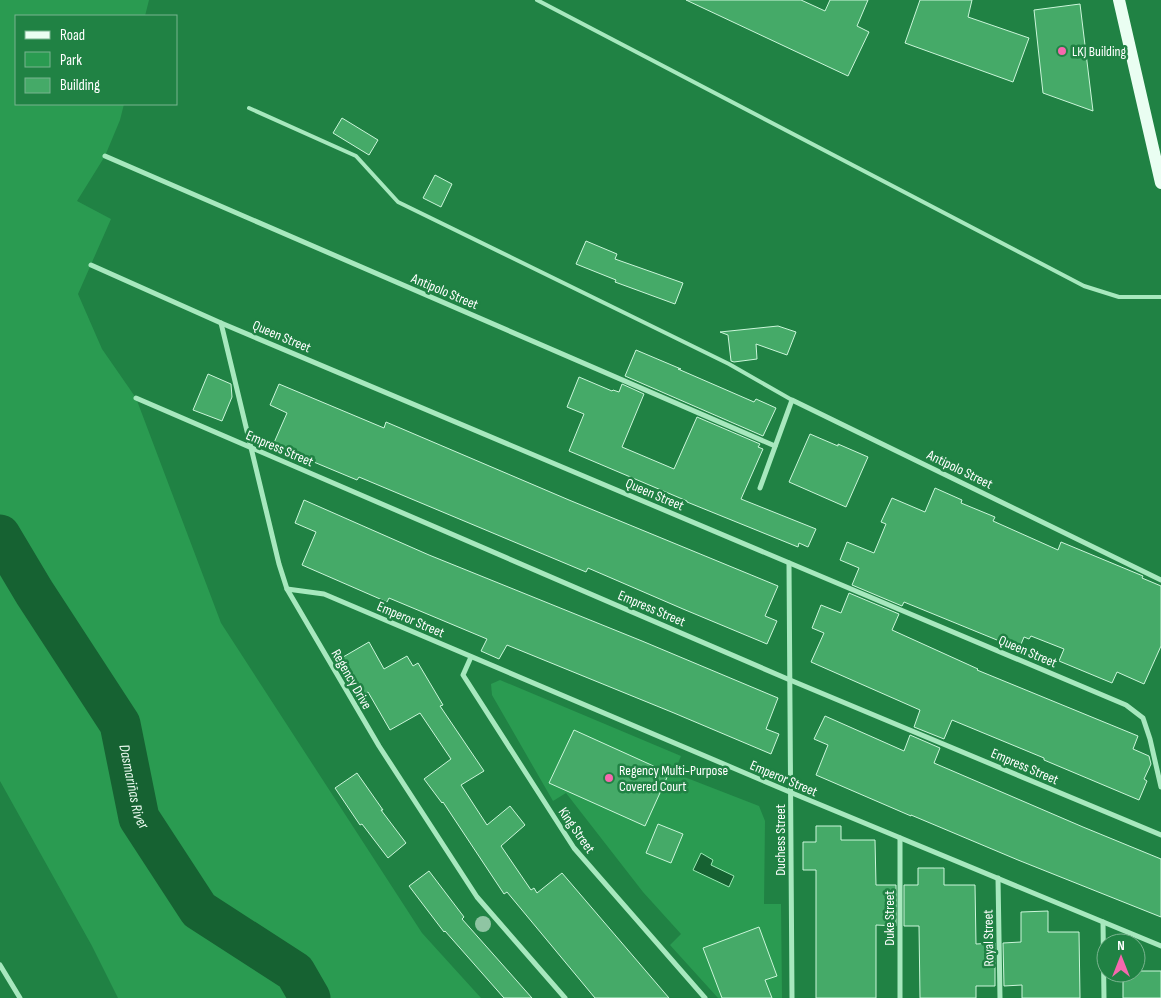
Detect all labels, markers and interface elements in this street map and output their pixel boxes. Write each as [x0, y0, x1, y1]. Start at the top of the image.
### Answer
legend [15, 15, 178, 105]
text: Road [60, 26, 85, 45]
place label: LKJ Building [1072, 43, 1127, 60]
marker: LKJ Building [1056, 45, 1068, 57]
text: Park [60, 51, 82, 70]
text: Building [60, 76, 100, 95]
street label: Antipolo Street [408, 269, 481, 313]
street label: Queen Street [250, 317, 314, 356]
street label: Empress Street [244, 427, 316, 470]
street label: Antipolo Street [923, 446, 995, 493]
street label: Queen Street [623, 475, 687, 514]
street label: Empress Street [616, 587, 688, 630]
street label: Emperor Street [375, 598, 447, 641]
street label: Queen Street [996, 632, 1060, 671]
street label: Regency Drive [328, 646, 376, 712]
water label: Dasmariñas River [114, 743, 153, 834]
street label: Empress Street [989, 745, 1061, 788]
street label: Emperor Street [748, 757, 820, 800]
place label: Regency Multi-Purpose Covered Court [619, 762, 728, 795]
marker: Regency Multi-Purpose Covered Court [603, 772, 615, 784]
street label: King Street [555, 804, 599, 857]
street label: Duchess Street [772, 804, 789, 876]
street label: Duke Street [881, 890, 898, 946]
street label: Royal Street [980, 909, 997, 967]
north arrow [1096, 933, 1146, 983]
text: N [1117, 937, 1125, 954]

